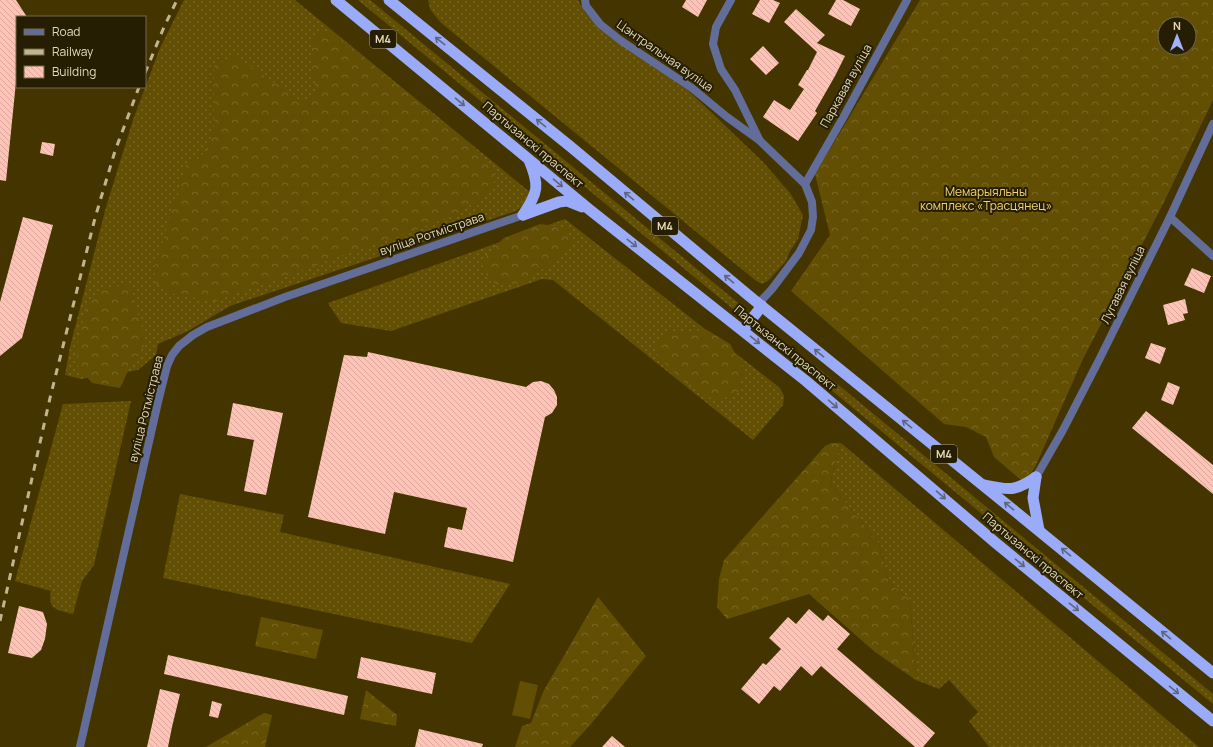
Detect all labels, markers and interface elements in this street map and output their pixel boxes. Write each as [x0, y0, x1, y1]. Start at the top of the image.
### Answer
legend [16, 16, 146, 88]
street label: Цэнтральная вуліца [614, 16, 717, 95]
north arrow [1157, 16, 1197, 56]
text: N [1173, 18, 1181, 33]
text: Road [52, 23, 80, 40]
road number: М4 [370, 30, 396, 48]
one-way arrow [434, 37, 445, 45]
street label: Паркавая вуліца [816, 41, 876, 131]
text: Railway [52, 43, 94, 60]
text: Building [52, 63, 96, 80]
street label: Партызанскі праспект [479, 97, 587, 192]
one-way arrow [455, 98, 466, 107]
one-way arrow [535, 118, 546, 127]
one-way arrow [552, 178, 563, 187]
park label: Мемарыяльны комплекс «Трасцянец» [920, 183, 1052, 214]
one-way arrow [624, 191, 634, 200]
street label: вуліца Ротмістрава [377, 208, 486, 259]
road number: М4 [652, 217, 678, 235]
one-way arrow [626, 239, 637, 247]
street label: Лугавая вуліца [1096, 243, 1149, 327]
one-way arrow [723, 274, 734, 283]
street label: Партызанскі праспект [731, 301, 840, 394]
one-way arrow [750, 336, 761, 345]
one-way arrow [814, 348, 824, 357]
street label: вуліца Ротмістрава [124, 354, 167, 464]
one-way arrow [828, 400, 839, 409]
one-way arrow [902, 420, 913, 429]
road number: М4 [931, 445, 957, 463]
one-way arrow [935, 491, 946, 500]
one-way arrow [1003, 501, 1014, 510]
street label: Партызанскі праспект [979, 508, 1087, 603]
one-way arrow [1060, 548, 1071, 556]
one-way arrow [1015, 559, 1026, 568]
one-way arrow [1068, 603, 1079, 612]
one-way arrow [1161, 630, 1171, 639]
one-way arrow [1169, 685, 1180, 694]

